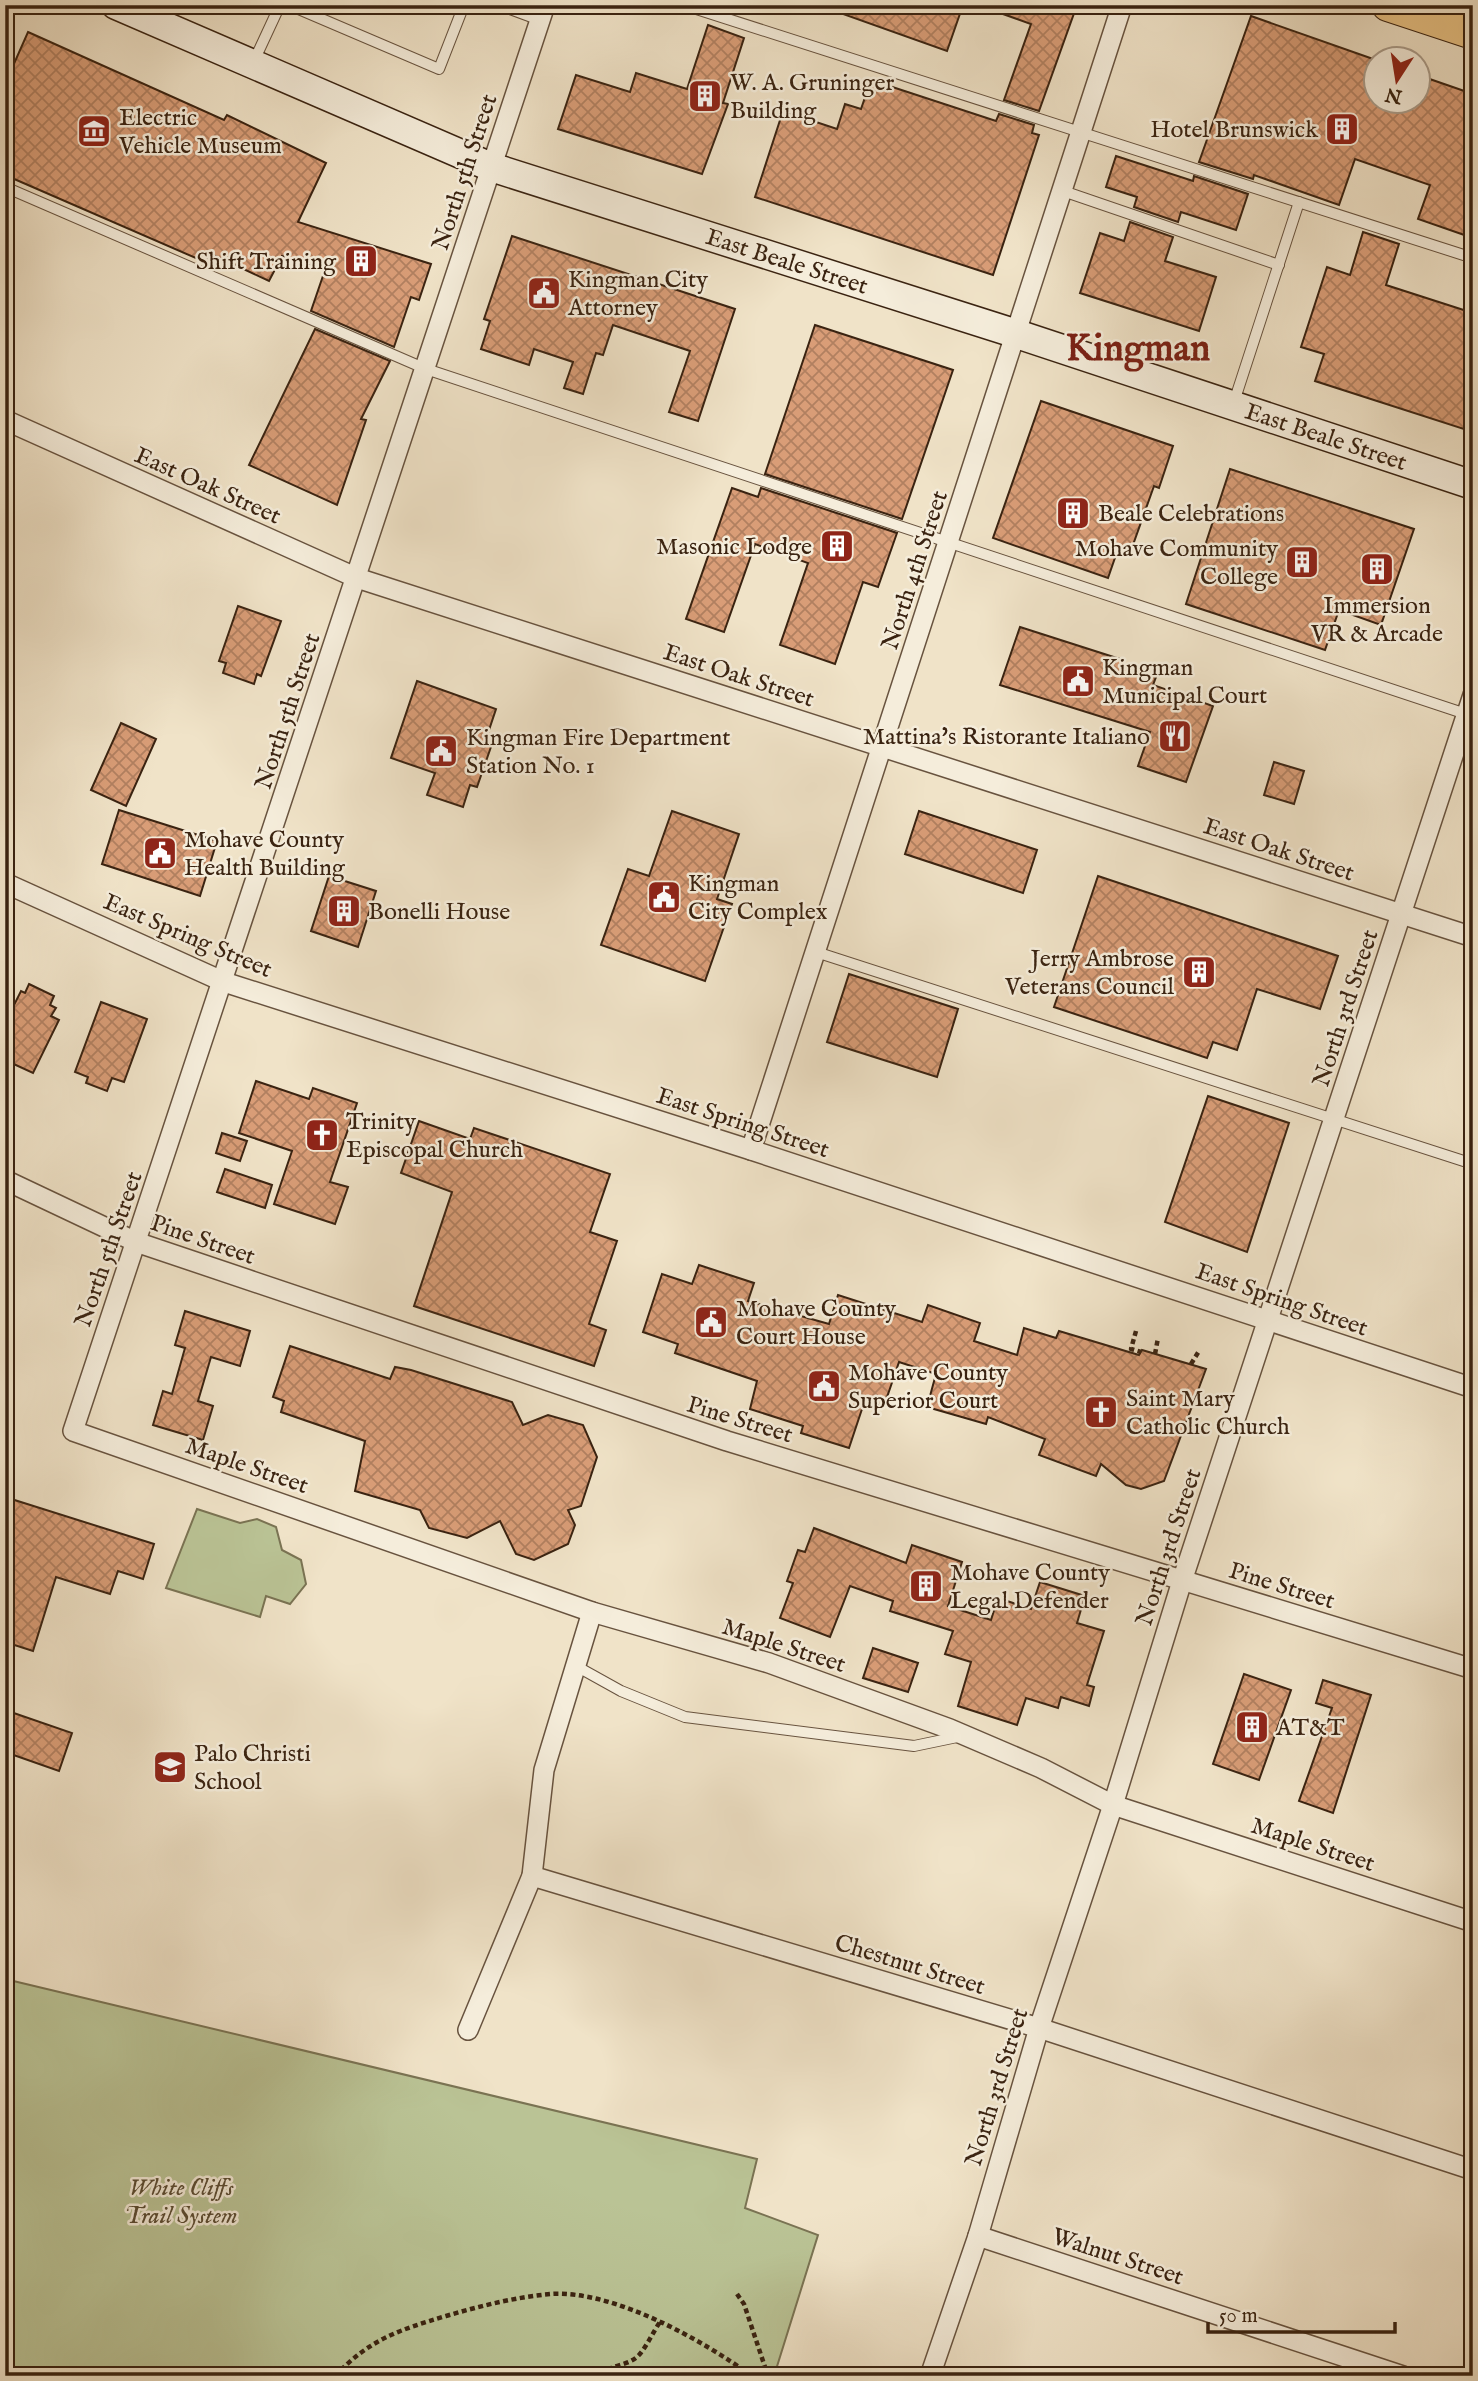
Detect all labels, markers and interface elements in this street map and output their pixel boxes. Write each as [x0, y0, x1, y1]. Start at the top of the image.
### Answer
north arrow [1362, 46, 1432, 116]
place label: W. A. Gruninger Building [730, 68, 894, 127]
building icon: W. A. Gruninger Building [686, 77, 724, 115]
text: N [1383, 81, 1405, 108]
street label: North 5th Street [426, 90, 505, 255]
place label: Electric Vehicle Museum [118, 103, 282, 162]
building icon: Hotel Brunswick [1323, 110, 1361, 148]
museum icon: Electric Vehicle Museum [75, 112, 113, 150]
place label: Hotel Brunswick [1150, 115, 1318, 146]
street label: East Beale Street [701, 222, 872, 303]
building icon: Shift Training [342, 242, 380, 280]
place label: Shift Training [196, 247, 337, 278]
place label: Kingman City Attorney [567, 265, 708, 324]
public building icon: Kingman City Attorney [525, 274, 563, 312]
district label: Kingman [1066, 326, 1210, 374]
street label: East Beale Street [1241, 397, 1411, 479]
street label: East Oak Street [129, 440, 285, 532]
street label: North 4th Street [875, 487, 956, 654]
building icon: Beale Celebrations [1054, 494, 1092, 532]
place label: Beale Celebrations [1098, 499, 1284, 530]
building icon: Masonic Lodge [818, 527, 856, 565]
place label: Masonic Lodge [656, 532, 812, 563]
place label: Mohave Community College [1075, 534, 1278, 593]
building icon: Mohave Community College [1283, 543, 1321, 581]
building icon: Immersion VR & Arcade [1358, 550, 1396, 588]
place label: Immersion VR & Arcade [1310, 591, 1443, 650]
street label: North 5th Street [249, 629, 328, 794]
street label: East Oak Street [659, 637, 818, 715]
place label: Kingman Municipal Court [1102, 653, 1267, 712]
public building icon: Kingman Municipal Court [1059, 662, 1097, 700]
restaurant icon: Mattina's Ristorante Italiano [1156, 717, 1194, 755]
place label: Mattina's Ristorante Italiano [863, 722, 1150, 753]
place label: Kingman Fire Department Station No. 1 [466, 723, 730, 782]
public building icon: Kingman Fire Department Station No. 1 [422, 732, 460, 770]
street label: East Oak Street [1199, 811, 1358, 889]
place label: Mohave County Health Building [184, 825, 346, 884]
public building icon: Mohave County Health Building [141, 834, 179, 872]
place label: Kingman City Complex [688, 869, 828, 928]
public building icon: Kingman City Complex [645, 878, 683, 916]
street label: East Spring Street [98, 887, 276, 986]
building icon: Bonelli House [325, 892, 363, 930]
place label: Bonelli House [368, 897, 510, 928]
street label: North 3rd Street [1306, 926, 1386, 1091]
place label: Jerry Ambrose Veterans Council [1004, 944, 1174, 1003]
building icon: Jerry Ambrose Veterans Council [1180, 953, 1218, 991]
street label: East Spring Street [652, 1081, 833, 1166]
place label: Trinity Episcopal Church [346, 1107, 523, 1166]
church icon: Trinity Episcopal Church [303, 1116, 341, 1154]
street label: North 5th Street [68, 1168, 151, 1331]
street label: Pine Street [146, 1208, 259, 1273]
street label: East Spring Street [1191, 1256, 1372, 1344]
place label: Mohave County Court House [736, 1294, 896, 1353]
public building icon: Mohave County Court House [692, 1303, 730, 1341]
place label: Mohave County Superior Court [848, 1358, 1008, 1417]
public building icon: Mohave County Superior Court [805, 1367, 843, 1405]
place label: Saint Mary Catholic Church [1126, 1384, 1290, 1443]
street label: Pine Street [683, 1390, 796, 1451]
church icon: Saint Mary Catholic Church [1082, 1393, 1120, 1431]
street label: Maple Street [181, 1431, 312, 1502]
street label: North 3rd Street [1129, 1465, 1209, 1630]
street label: Pine Street [1225, 1556, 1338, 1617]
place label: Mohave County Legal Defender [950, 1558, 1110, 1617]
building icon: Mohave County Legal Defender [907, 1567, 945, 1605]
street label: Maple Street [718, 1612, 849, 1681]
building icon: AT&T [1233, 1708, 1271, 1746]
place label: AT&T [1275, 1713, 1345, 1744]
place label: Palo Christi School [194, 1739, 311, 1798]
school or university icon: Palo Christi School [151, 1748, 189, 1786]
street label: Maple Street [1247, 1811, 1378, 1880]
street label: Chestnut Street [831, 1928, 989, 2003]
street label: North 3rd Street [959, 2005, 1036, 2170]
park label: White Cliffs Trail System [125, 2173, 237, 2232]
street label: Walnut Street [1048, 2222, 1187, 2293]
scale bar [1208, 2290, 1396, 2334]
text: 50 m [1219, 2303, 1258, 2330]

